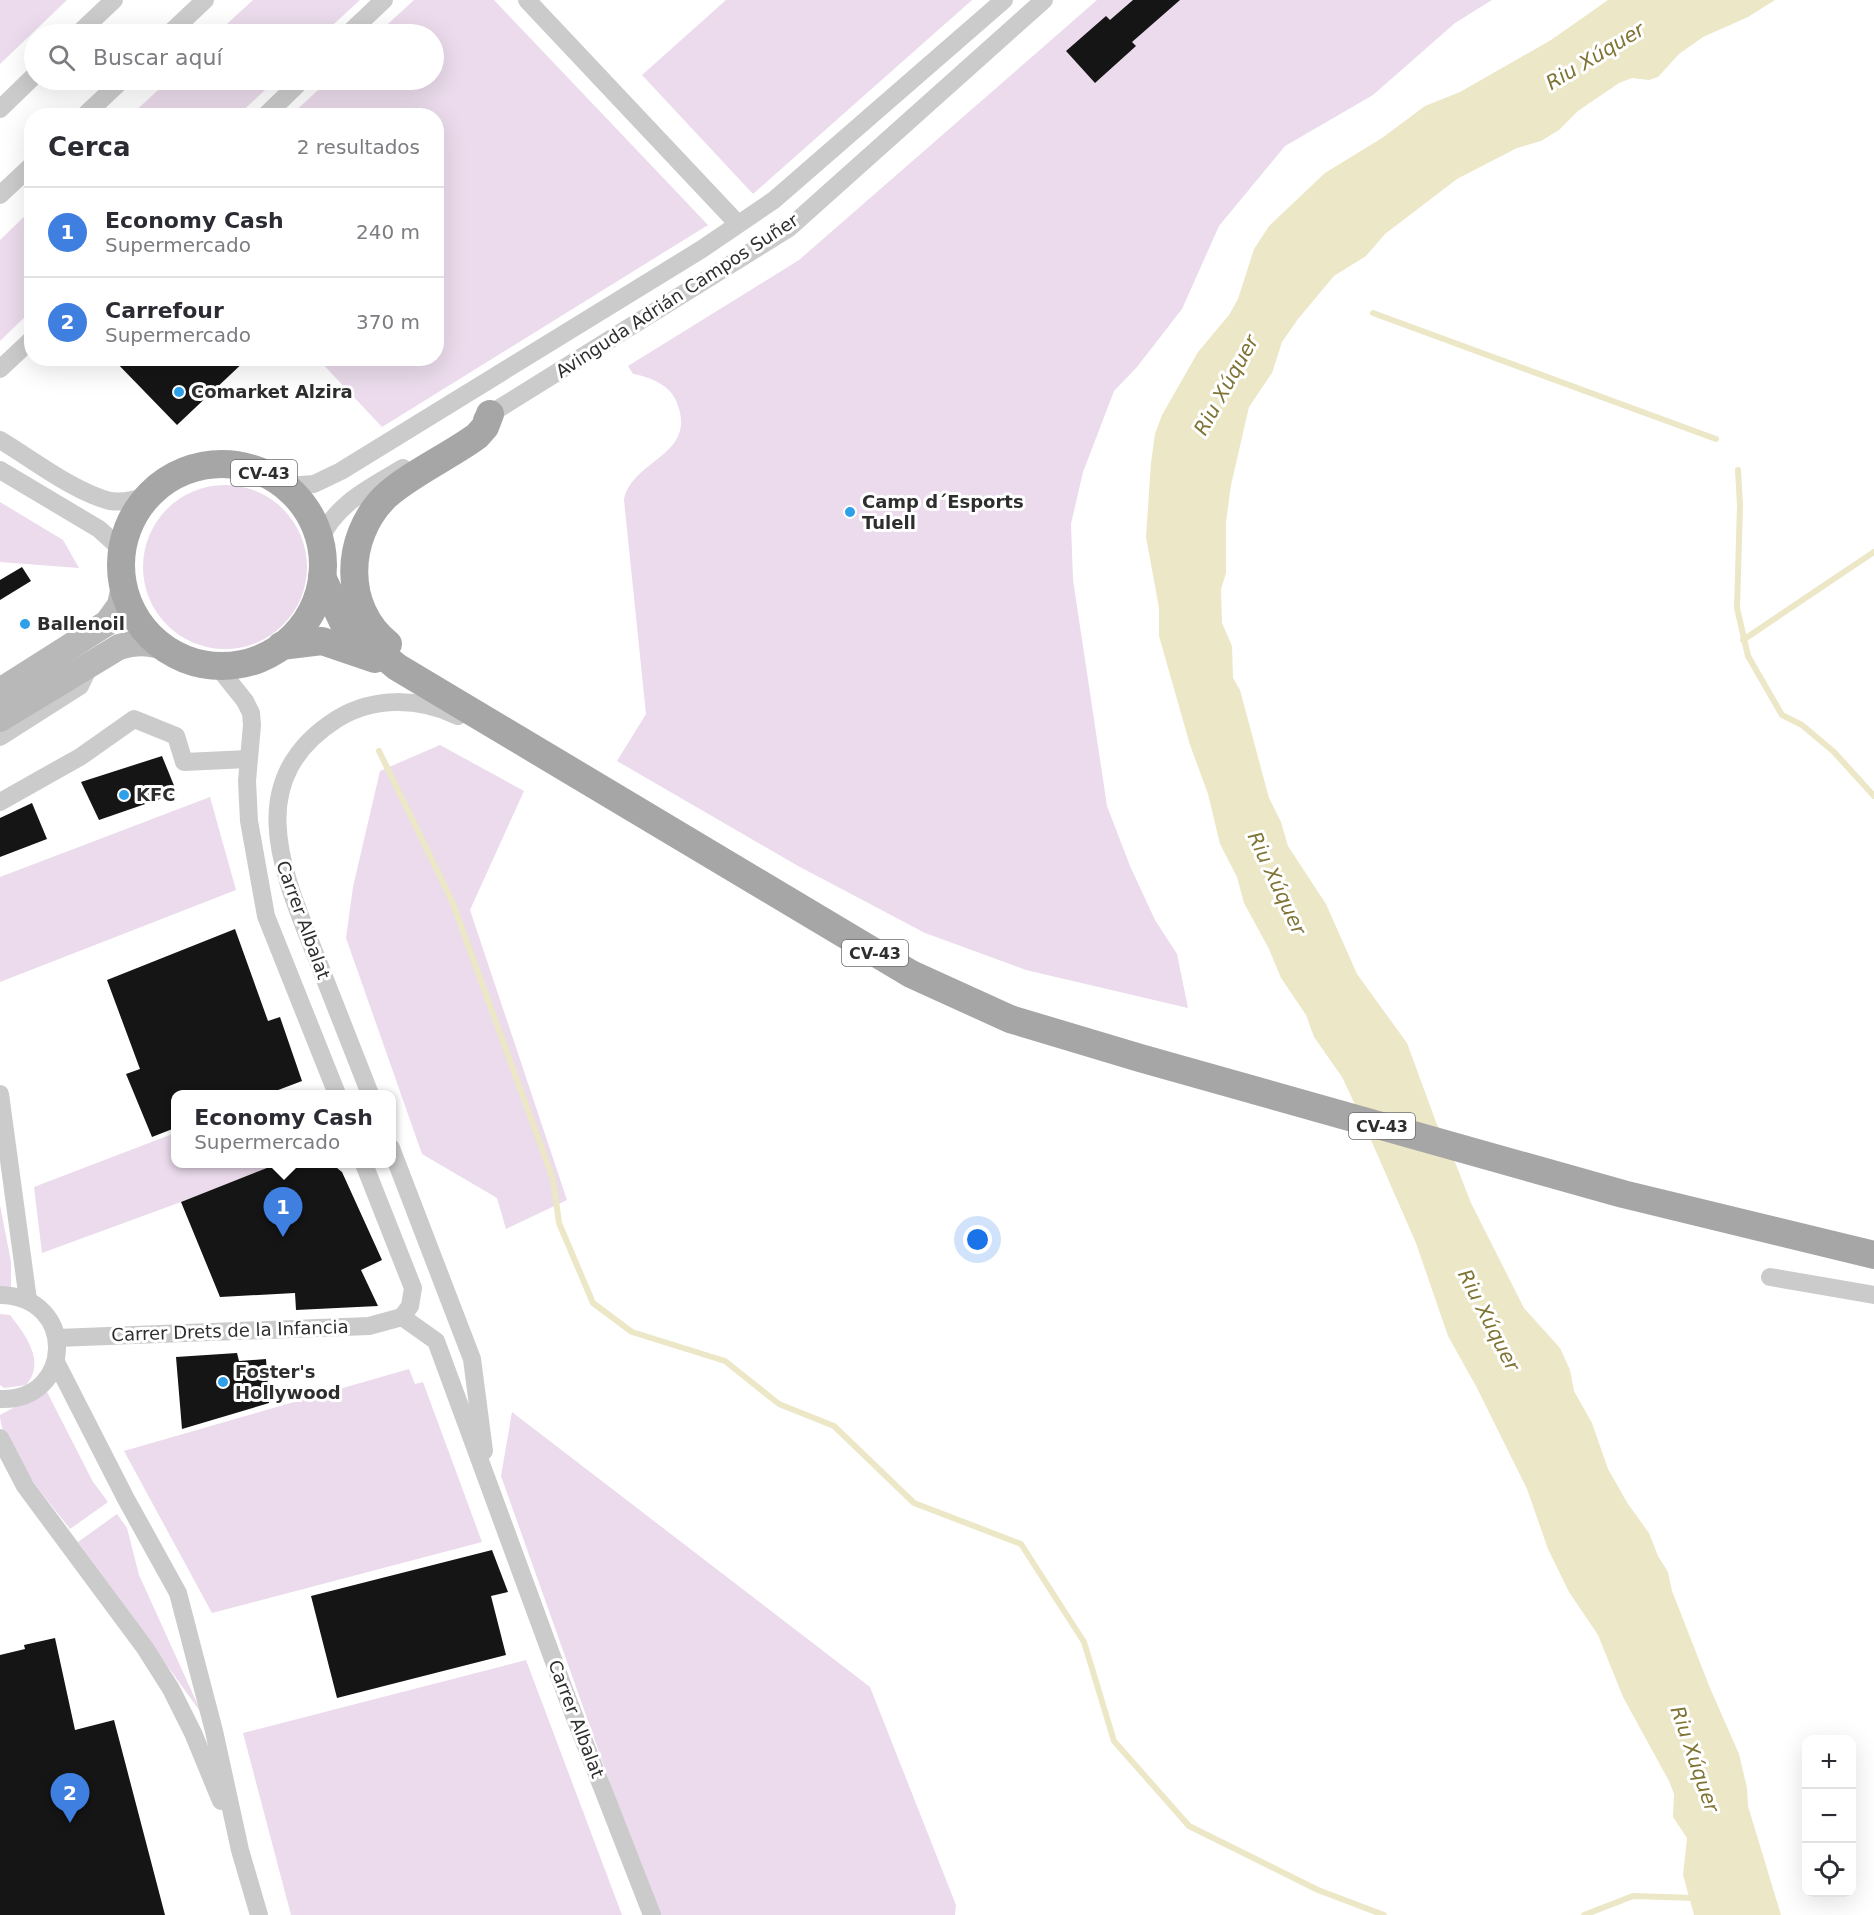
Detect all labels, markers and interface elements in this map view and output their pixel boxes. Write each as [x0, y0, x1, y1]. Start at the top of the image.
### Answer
water label: Riu Xúquer [1541, 16, 1650, 95]
search box [24, 24, 444, 90]
icon: search [45, 41, 78, 74]
text: Buscar aquí [93, 45, 223, 70]
text: Cerca [48, 132, 131, 162]
text: 2 resultados [297, 135, 420, 159]
text: Economy Cash [105, 208, 284, 233]
street label: Avinguda Adrián Campos Suñer [552, 209, 802, 382]
text: 1 [61, 220, 74, 244]
text: 240 m [356, 220, 420, 244]
text: Supermercado [105, 233, 251, 257]
text: Carrefour [105, 298, 224, 323]
text: 2 [61, 310, 74, 334]
text: 370 m [356, 310, 420, 334]
text: Supermercado [105, 323, 251, 347]
water label: Riu Xúquer [1189, 329, 1264, 439]
place label: Comarket Alzira [191, 381, 353, 402]
marker: Comarket Alzira [172, 385, 186, 399]
road number: CV-43 [231, 460, 297, 486]
place label: Camp d´Esports Tulell [862, 491, 1024, 533]
marker: Camp d´Esports Tulell [843, 505, 857, 519]
place label: Ballenoil [37, 613, 125, 634]
marker: Ballenoil [18, 617, 32, 631]
place label: KFC [136, 784, 175, 805]
marker: KFC [117, 788, 131, 802]
water label: Riu Xúquer [1243, 828, 1312, 940]
street label: Carrer Albalat [272, 858, 335, 982]
road number: CV-43 [842, 940, 908, 966]
popup [171, 1090, 396, 1168]
text: Economy Cash [194, 1105, 373, 1130]
road number: CV-43 [1349, 1113, 1415, 1139]
text: Supermercado [194, 1130, 340, 1154]
pin: 1 [264, 1188, 302, 1237]
your location [963, 1225, 992, 1254]
water label: Riu Xúquer [1453, 1265, 1526, 1376]
street label: Carrer Drets de la Infancia [111, 1316, 349, 1345]
place label: Foster's Hollywood [235, 1361, 341, 1403]
marker: Foster's Hollywood [216, 1375, 230, 1389]
street label: Carrer Albalat [544, 1657, 609, 1781]
water label: Riu Xúquer [1666, 1703, 1725, 1817]
map controls [1802, 1735, 1856, 1897]
button: + [1802, 1735, 1856, 1789]
pin: 2 [50, 1774, 90, 1823]
button: − [1802, 1789, 1856, 1843]
button: locate [1802, 1843, 1856, 1897]

